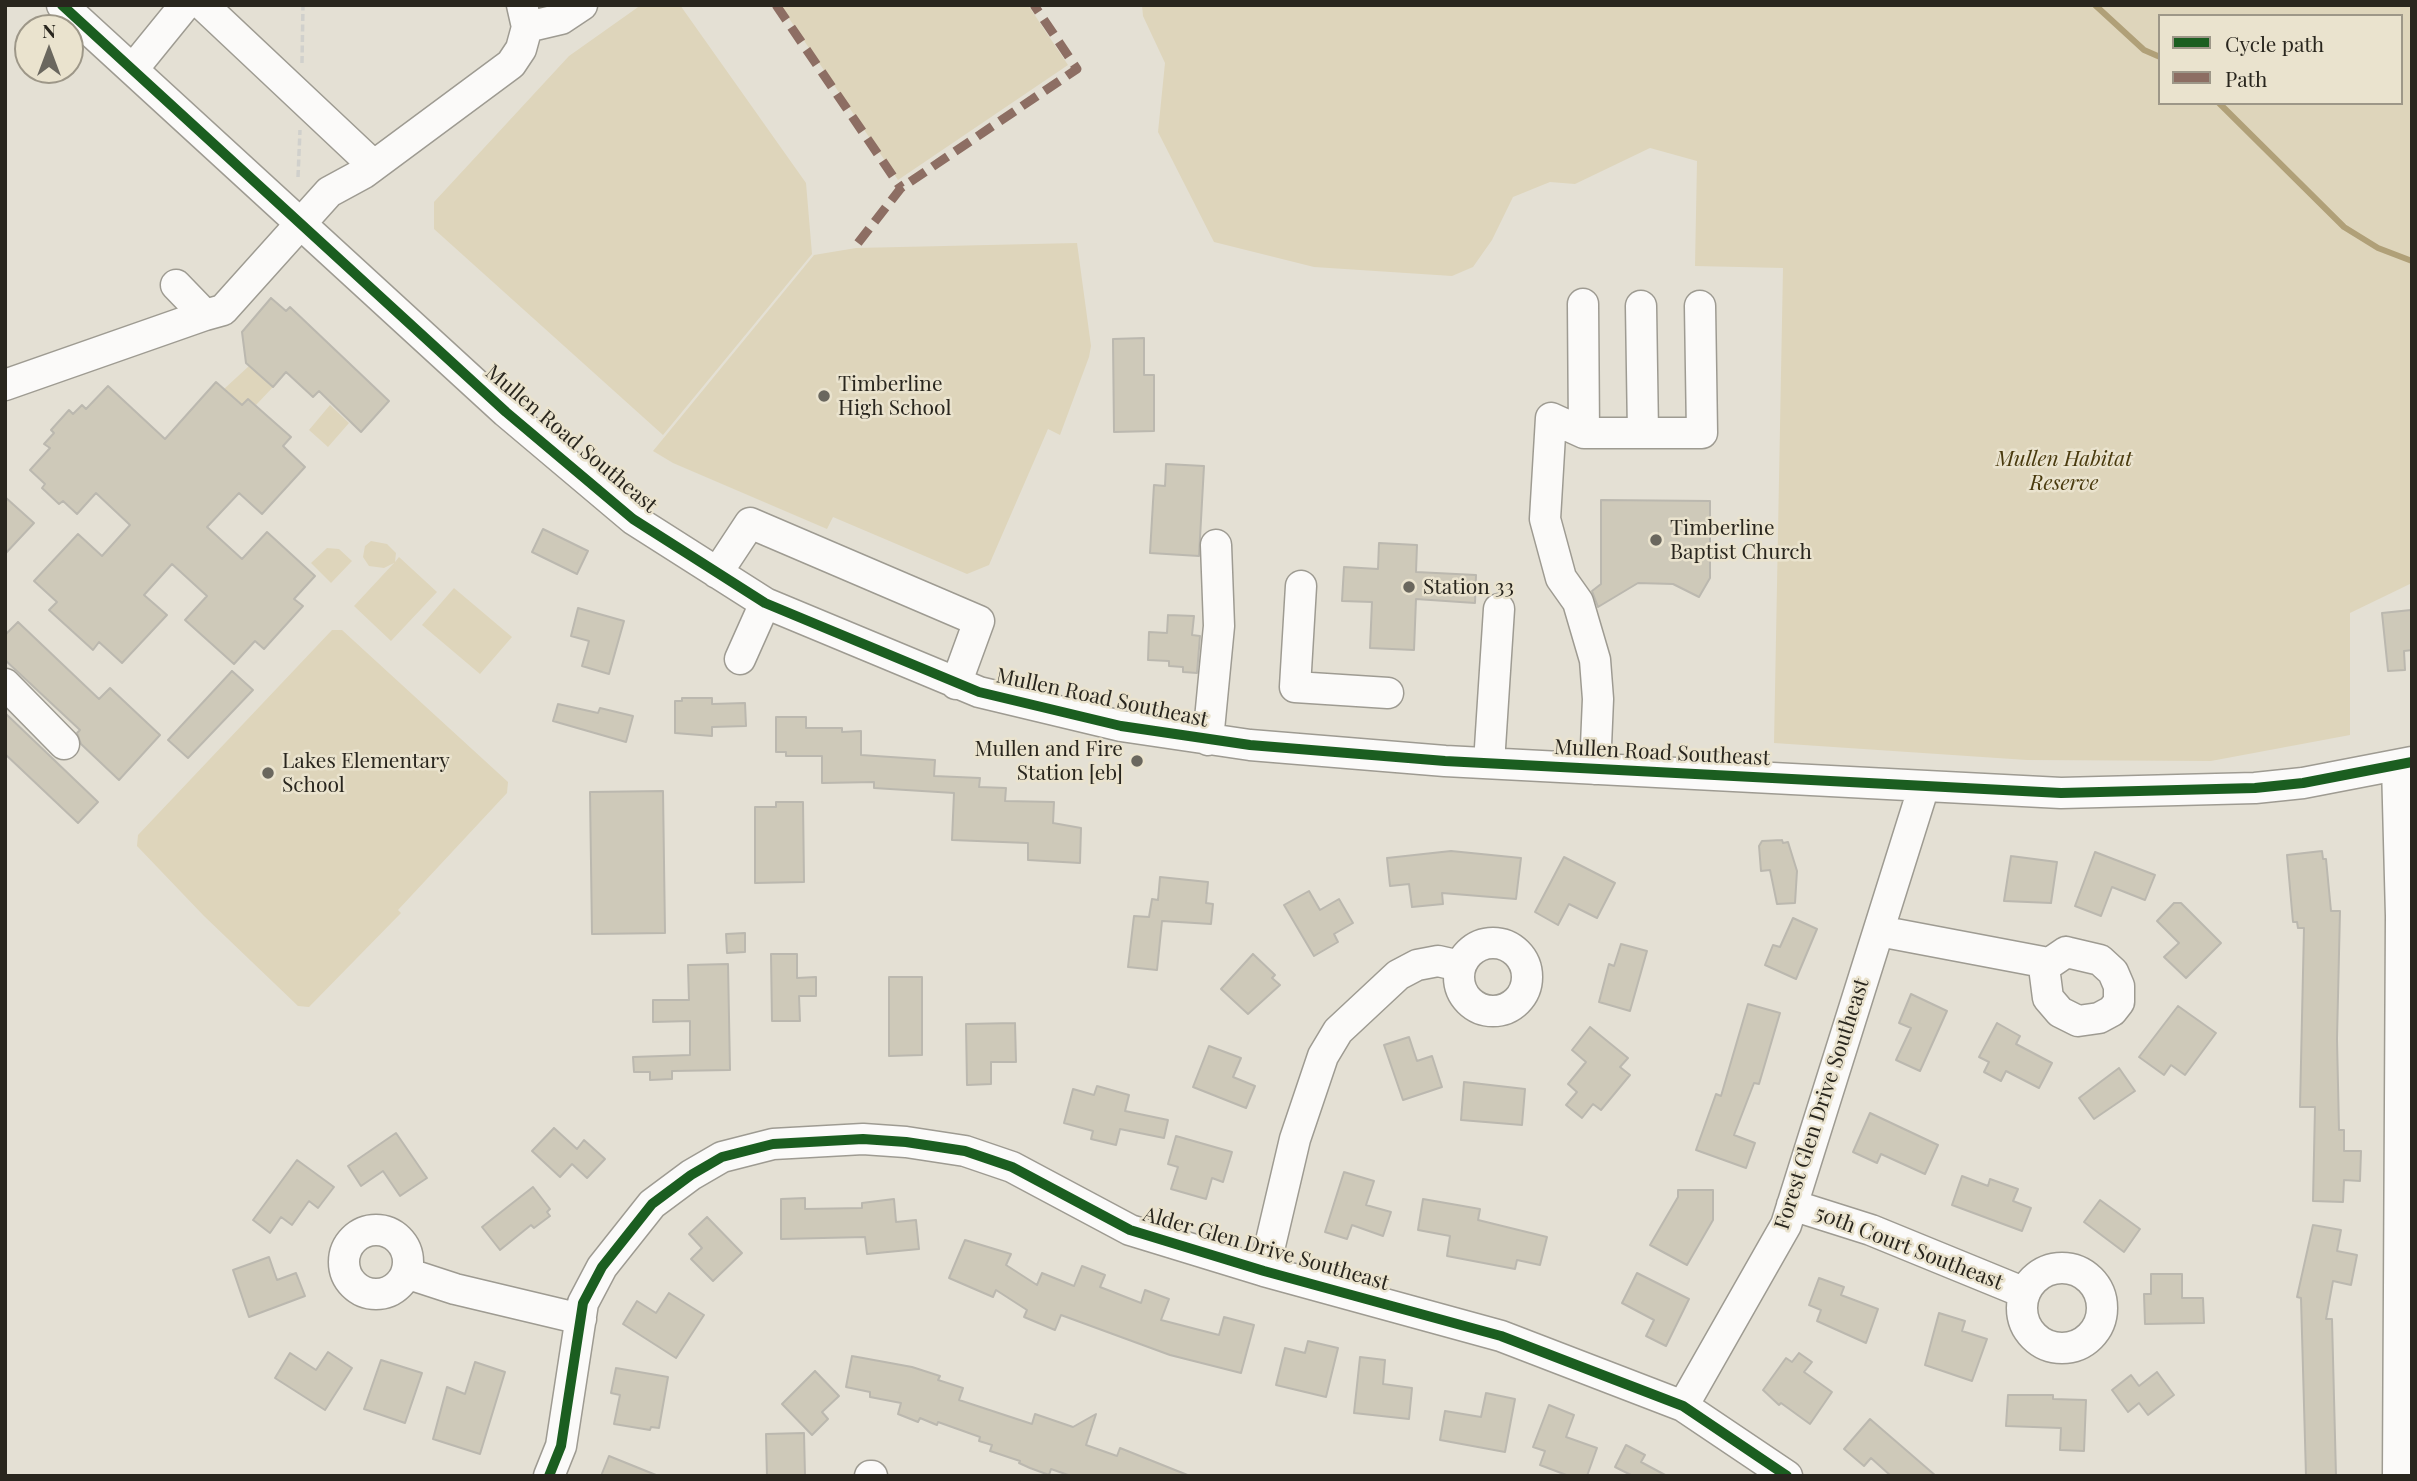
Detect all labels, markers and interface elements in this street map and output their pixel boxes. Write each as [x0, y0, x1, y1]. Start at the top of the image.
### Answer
north arrow [14, 14, 84, 84]
legend [2158, 14, 2403, 105]
text: N [42, 17, 56, 43]
text: Cycle path [2225, 29, 2324, 57]
text: Path [2225, 64, 2267, 92]
street label: Mullen Road Southeast [480, 360, 662, 518]
place label: Timberline High School [838, 371, 951, 421]
marker: Timberline High School [816, 388, 832, 404]
park label: Mullen Habitat Reserve [1996, 446, 2132, 496]
place label: Timberline Baptist Church [1670, 515, 1812, 565]
marker: Timberline Baptist Church [1648, 532, 1664, 548]
place label: Station 33 [1423, 574, 1514, 600]
marker: Station 33 [1401, 579, 1417, 595]
street label: Mullen Road Southeast [994, 663, 1210, 733]
street label: Mullen Road Southeast [1553, 735, 1771, 771]
place label: Mullen and Fire Station [eb] [974, 736, 1123, 786]
place label: Lakes Elementary School [282, 748, 450, 798]
marker: Mullen and Fire Station [eb] [1129, 753, 1145, 769]
marker: Lakes Elementary School [260, 765, 276, 781]
street label: Forest Glen Drive Southeast [1769, 975, 1875, 1233]
street label: 50th Court Southeast [1811, 1201, 2007, 1295]
street label: Alder Glen Drive Southeast [1140, 1202, 1392, 1296]

